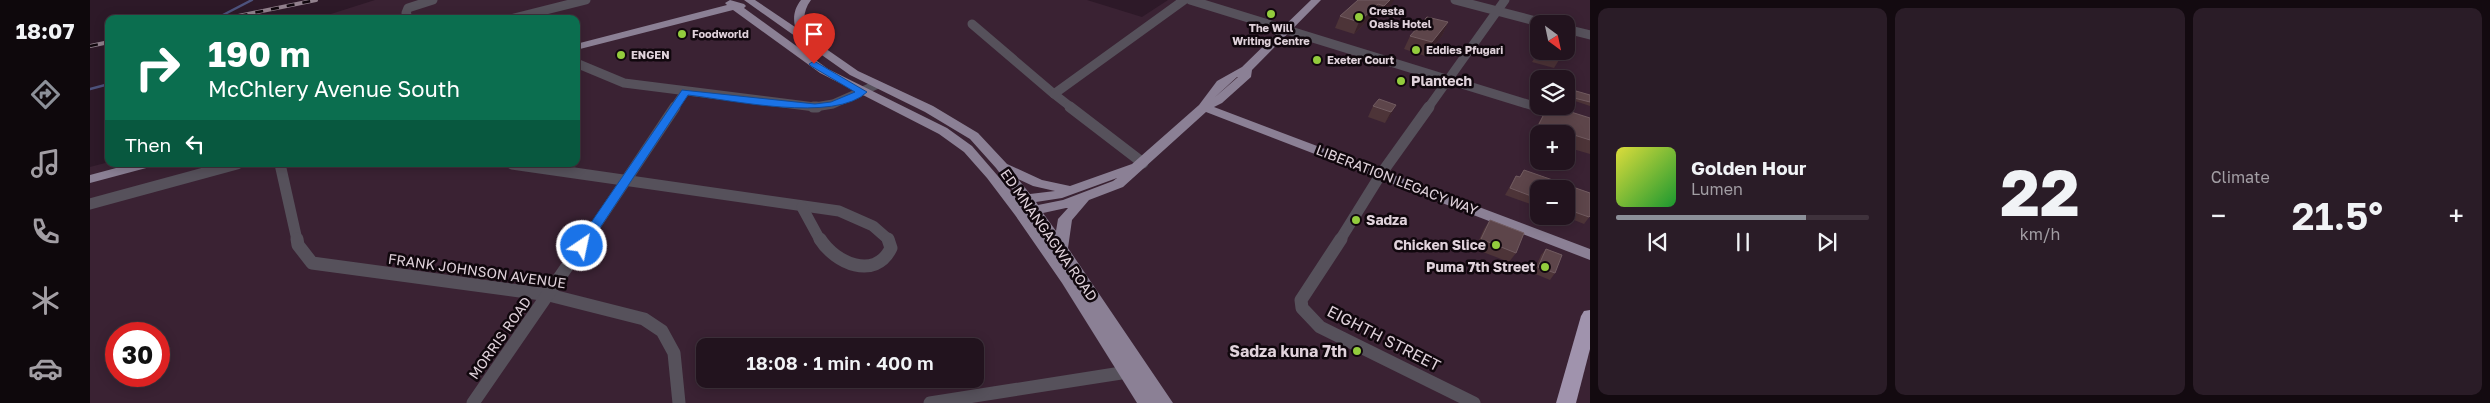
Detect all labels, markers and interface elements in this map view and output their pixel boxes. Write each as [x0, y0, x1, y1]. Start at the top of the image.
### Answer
place label: Cresta Oasis Hotel [1369, 4, 1432, 30]
marker: The Will Writing Centre [1265, 8, 1277, 20]
marker: Cresta Oasis Hotel [1353, 11, 1365, 23]
pin [793, 13, 835, 64]
north arrow [1530, 15, 1575, 60]
map controls [1530, 15, 1575, 225]
text: 18:07 [16, 17, 74, 44]
icon: arrive [800, 20, 828, 48]
place label: The Will Writing Centre [1232, 21, 1310, 47]
place label: Foodworld [692, 27, 749, 40]
marker: Foodworld [676, 28, 688, 40]
text: 190 m [208, 33, 310, 75]
icon: right [125, 35, 190, 100]
place label: Eddies Pfugari [1426, 43, 1503, 56]
marker: Eddies Pfugari [1410, 44, 1422, 56]
place label: ENGEN [631, 48, 670, 61]
marker: ENGEN [615, 49, 627, 61]
place label: Exeter Court [1327, 53, 1395, 66]
marker: Exeter Court [1311, 54, 1323, 66]
button: layers [1530, 70, 1575, 115]
place label: Plantech [1411, 72, 1472, 89]
text: McChlery Avenue South [208, 75, 460, 102]
marker: Plantech [1395, 75, 1407, 87]
icon: directions [28, 77, 63, 112]
button: + [1530, 125, 1575, 170]
icon: left [181, 130, 209, 158]
text: Then [125, 133, 171, 156]
street label: LIBERATION LEGACY WAY [1314, 141, 1480, 218]
icon: music [28, 146, 63, 181]
text: 22 [2000, 152, 2080, 230]
text: Golden Hour [1691, 156, 1806, 179]
street label: ED MNANGAGWA ROAD [997, 165, 1101, 304]
text: Climate [2211, 167, 2270, 187]
text: Lumen [1691, 179, 1743, 199]
button: − [1530, 180, 1575, 225]
text: 21.5° [2292, 193, 2383, 238]
text: − [2211, 199, 2226, 232]
text: + [2449, 199, 2464, 232]
place label: Sadza [1366, 211, 1407, 228]
icon: phone [28, 214, 63, 249]
marker: Sadza [1350, 214, 1362, 226]
position arrow [555, 219, 607, 271]
text: km/h [2020, 224, 2060, 244]
icon: previous [1644, 228, 1672, 256]
icon: pause [1729, 228, 1757, 256]
icon: next [1813, 228, 1841, 256]
place label: Chicken Slice [1393, 236, 1486, 253]
marker: Chicken Slice [1490, 239, 1502, 251]
street label: FRANK JOHNSON AVENUE [387, 250, 567, 291]
place label: Puma 7th Street [1426, 258, 1535, 275]
marker: Puma 7th Street [1539, 261, 1551, 273]
icon: climate [28, 283, 63, 318]
street label: MORRIS ROAD [465, 293, 534, 382]
street label: EIGHTH STREET [1324, 301, 1444, 375]
speed limit sign: 30 [105, 322, 170, 387]
place label: Sadza kuna 7th [1229, 341, 1347, 361]
marker: Sadza kuna 7th [1351, 345, 1363, 357]
icon: car [28, 351, 63, 386]
text: 18:08 · 1 min · 400 m [746, 351, 934, 374]

